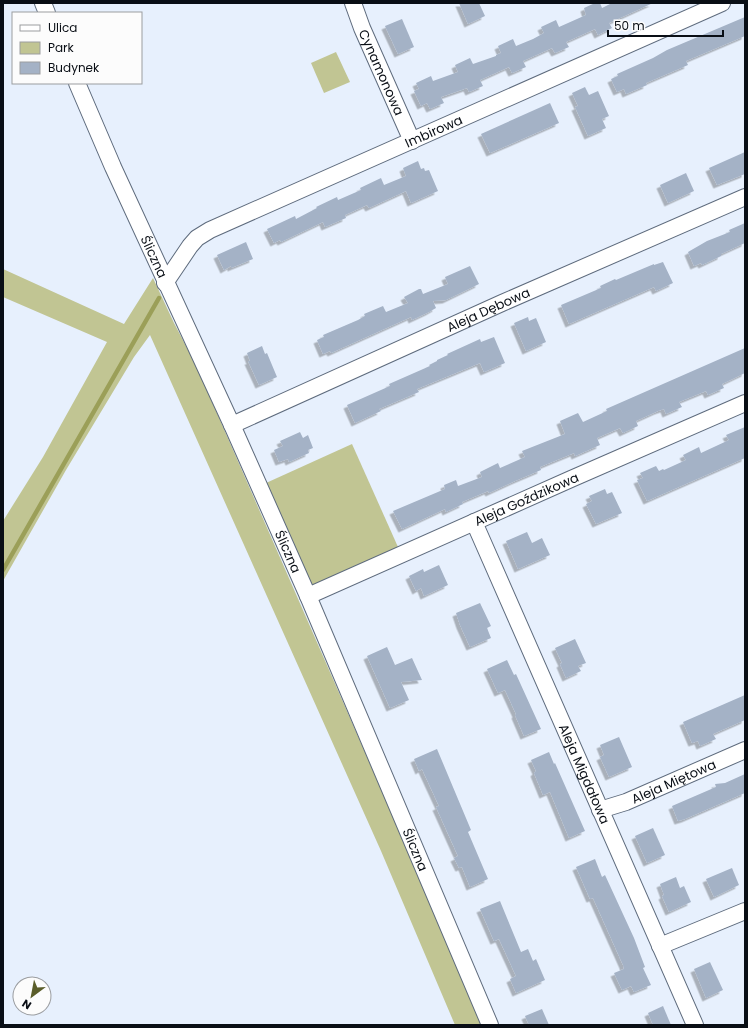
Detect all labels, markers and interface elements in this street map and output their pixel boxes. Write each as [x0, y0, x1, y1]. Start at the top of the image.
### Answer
legend [12, 12, 142, 84]
scale bar [608, 12, 723, 38]
text: 50 m [614, 17, 645, 34]
text: Ulica [48, 19, 77, 36]
street label: Cynamonowa [354, 26, 409, 119]
text: Park [48, 39, 75, 56]
text: Budynek [48, 59, 100, 76]
street label: Imbirowa [402, 110, 466, 152]
street label: Śliczna [136, 232, 172, 281]
street label: Aleja Dębowa [444, 283, 533, 337]
street label: Aleja Goździkowa [471, 468, 582, 531]
street label: Śliczna [270, 527, 306, 576]
street label: Aleja Migdałowa [554, 721, 614, 827]
street label: Aleja Miętowa [628, 755, 719, 809]
street label: Śliczna [398, 825, 433, 874]
north arrow [12, 976, 52, 1016]
text: N [19, 996, 34, 1013]

